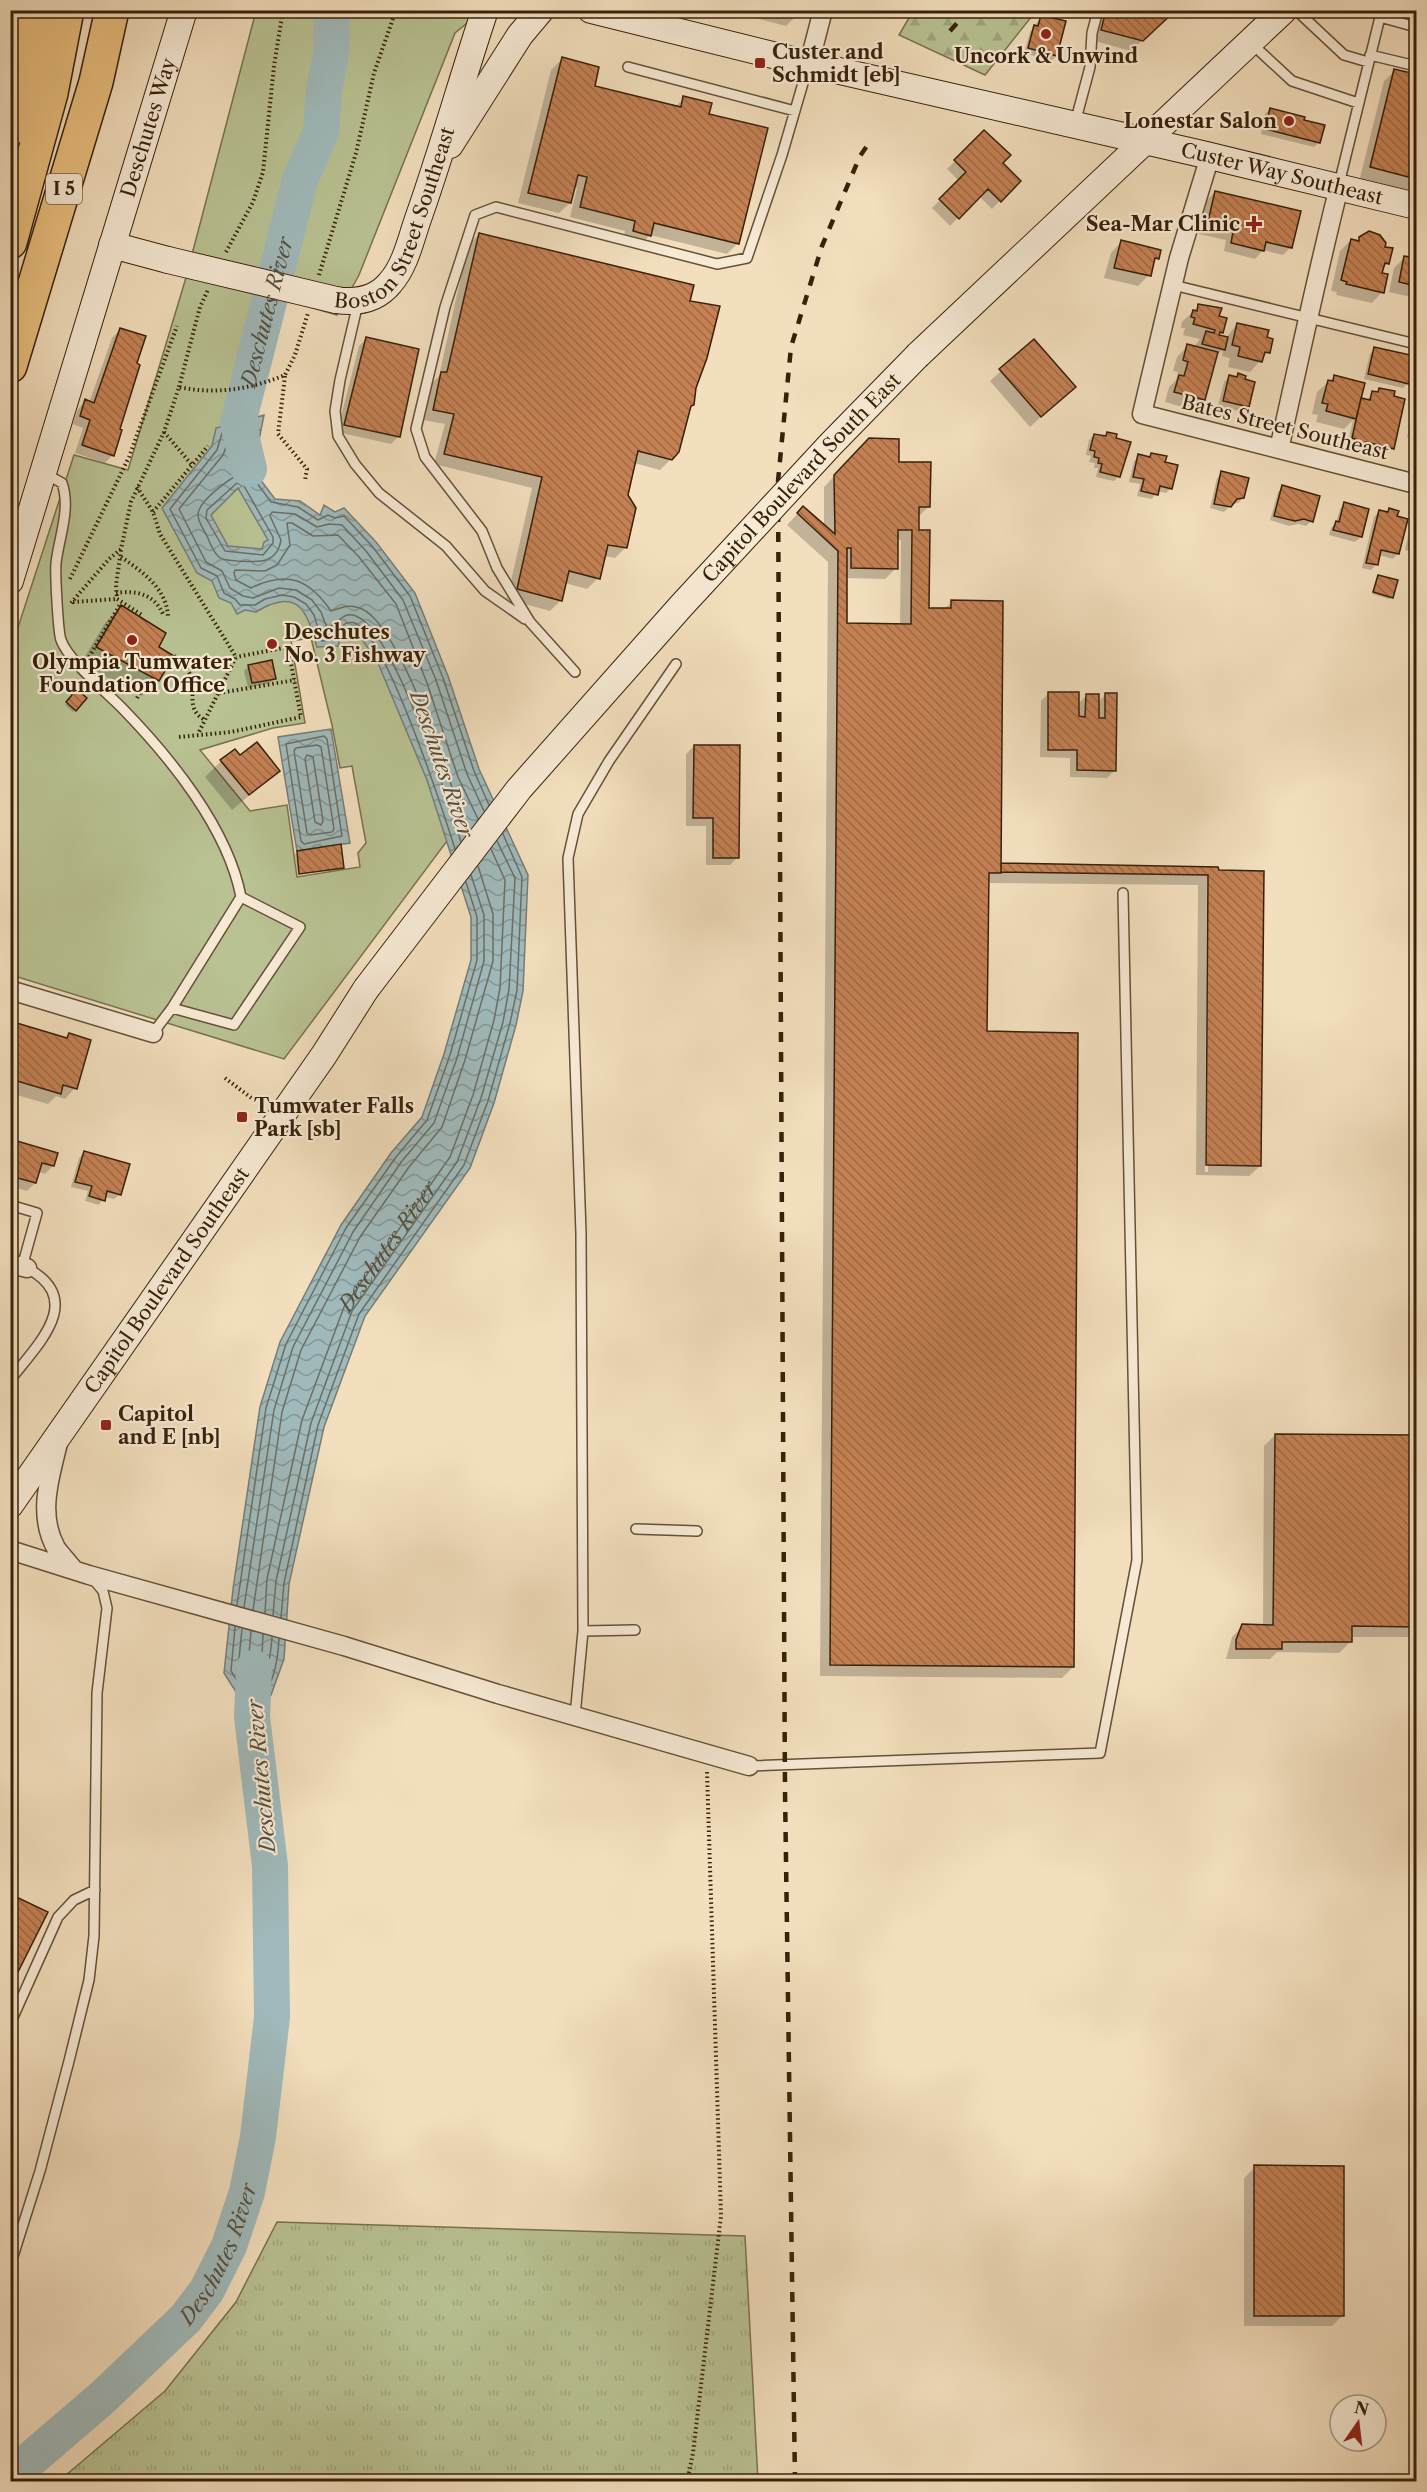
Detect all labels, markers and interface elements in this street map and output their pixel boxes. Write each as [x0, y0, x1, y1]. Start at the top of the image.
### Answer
marker: Uncork & Unwind [1039, 27, 1053, 41]
place label: Custer and Schmidt [eb] [772, 40, 900, 87]
place label: Uncork & Unwind [954, 44, 1139, 68]
street label: Deschutes Way [116, 54, 181, 200]
marker: Custer and Schmidt [eb] [753, 56, 767, 70]
place label: Lonestar Salon [1124, 109, 1277, 133]
marker: Lonestar Salon [1282, 114, 1296, 128]
street label: Boston Street Southeast [333, 124, 459, 313]
street label: Custer Way Southeast [1179, 138, 1385, 210]
road number: I 5 [46, 174, 82, 204]
place label: Sea-Mar Clinic [1086, 212, 1240, 236]
marker: Sea-Mar Clinic [1245, 215, 1263, 233]
water label: Deschutes River [235, 233, 298, 391]
street label: Capitol Boulevard South East [697, 368, 905, 587]
street label: Bates Street Southeast [1179, 390, 1391, 464]
place label: Deschutes No. 3 Fishway [284, 620, 426, 667]
marker: Olympia Tumwater Foundation Office [125, 633, 139, 647]
marker: Deschutes No. 3 Fishway [265, 637, 279, 651]
place label: Olympia Tumwater Foundation Office [32, 650, 232, 697]
water label: Deschutes River [404, 685, 479, 842]
place label: Tumwater Falls Park [sb] [254, 1094, 414, 1141]
marker: Tumwater Falls Park [sb] [235, 1110, 249, 1124]
street label: Capitol Boulevard Southeast [80, 1162, 254, 1398]
water label: Deschutes River [331, 1175, 442, 1318]
place label: Capitol and E [nb] [118, 1402, 220, 1449]
marker: Capitol and E [nb] [99, 1418, 113, 1432]
water label: Deschutes River [242, 1697, 280, 1856]
water label: Deschutes River [172, 2180, 261, 2330]
north arrow [1328, 2393, 1388, 2453]
text: N [1352, 2397, 1371, 2420]

